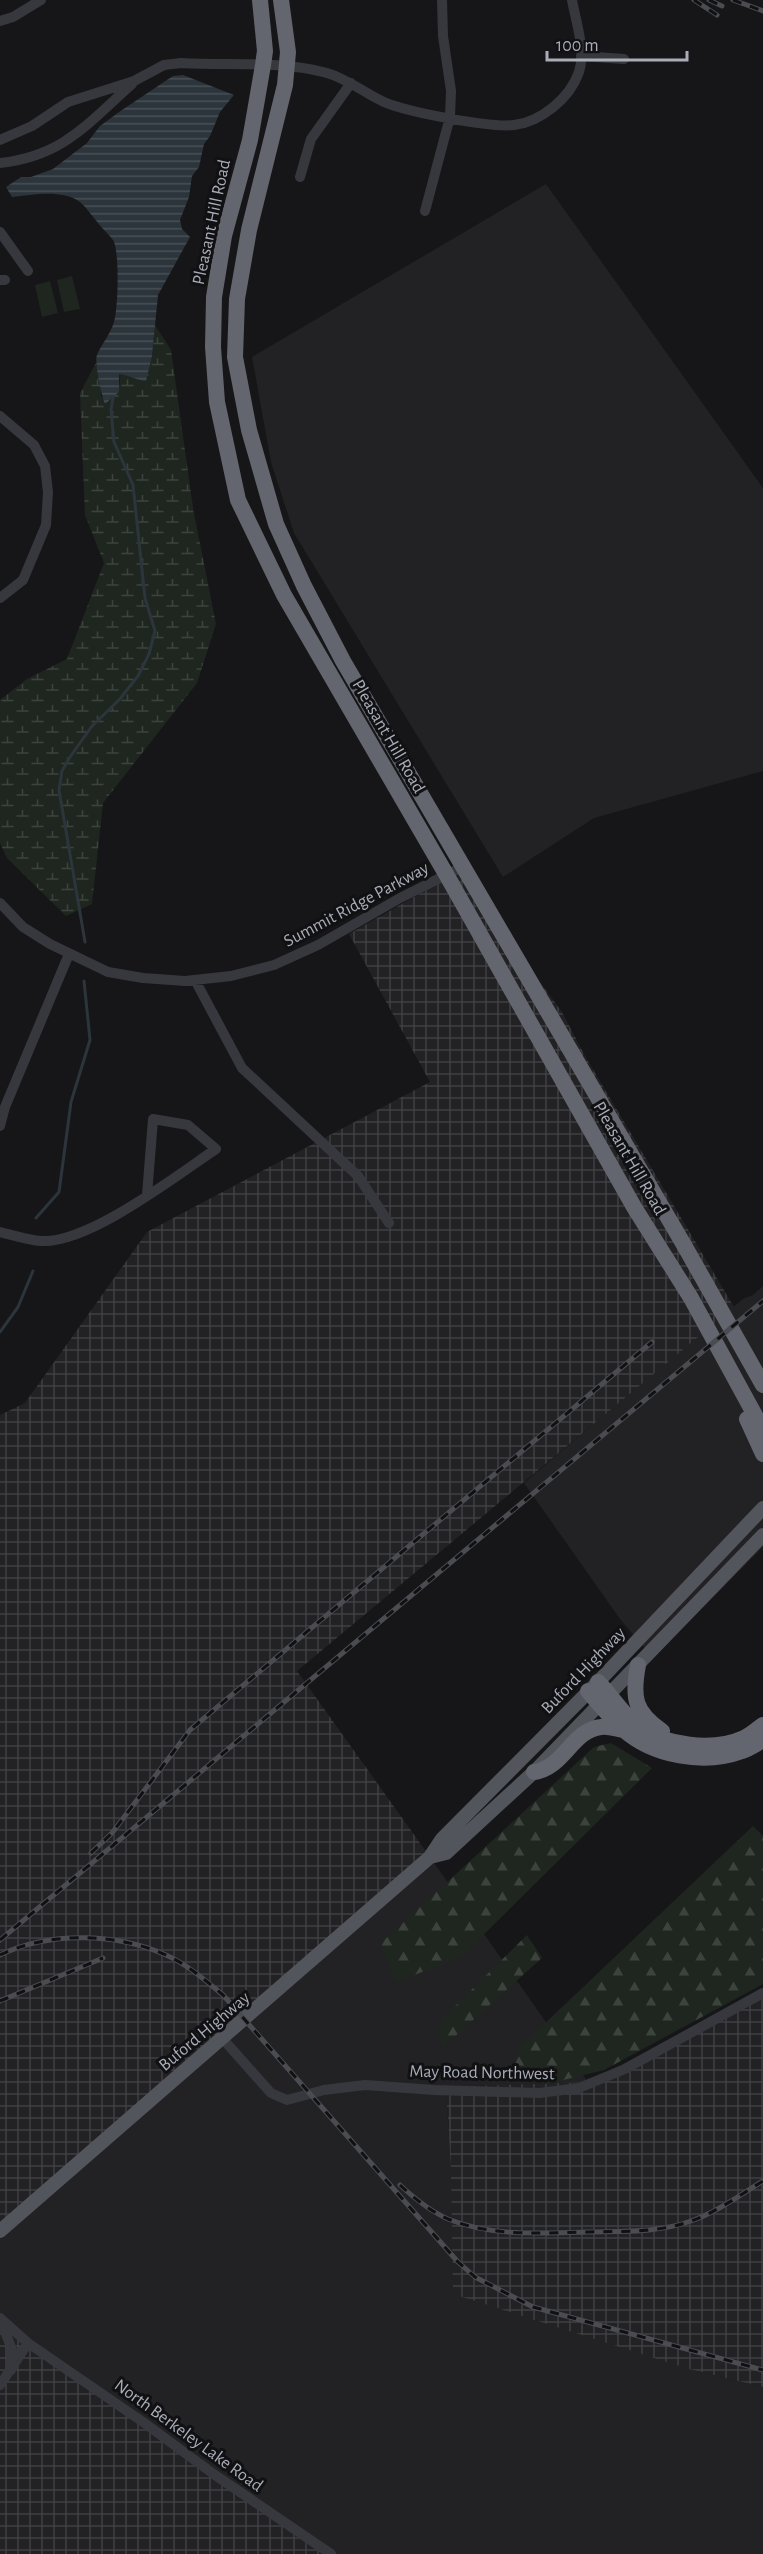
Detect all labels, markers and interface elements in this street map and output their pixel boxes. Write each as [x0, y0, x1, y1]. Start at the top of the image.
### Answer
scale bar [547, 24, 686, 62]
text: 100 m [556, 37, 599, 55]
street label: Pleasant Hill Road [190, 158, 234, 286]
street label: Pleasant Hill Road [348, 677, 428, 796]
street label: Summit Ridge Parkway [281, 859, 432, 951]
street label: Pleasant Hill Road [589, 1099, 669, 1218]
street label: Buford Highway [538, 1624, 630, 1717]
street label: Buford Highway [156, 1988, 254, 2075]
street label: May Road Northwest [409, 2063, 555, 2083]
street label: North Berkeley Lake Road [111, 2376, 266, 2496]

